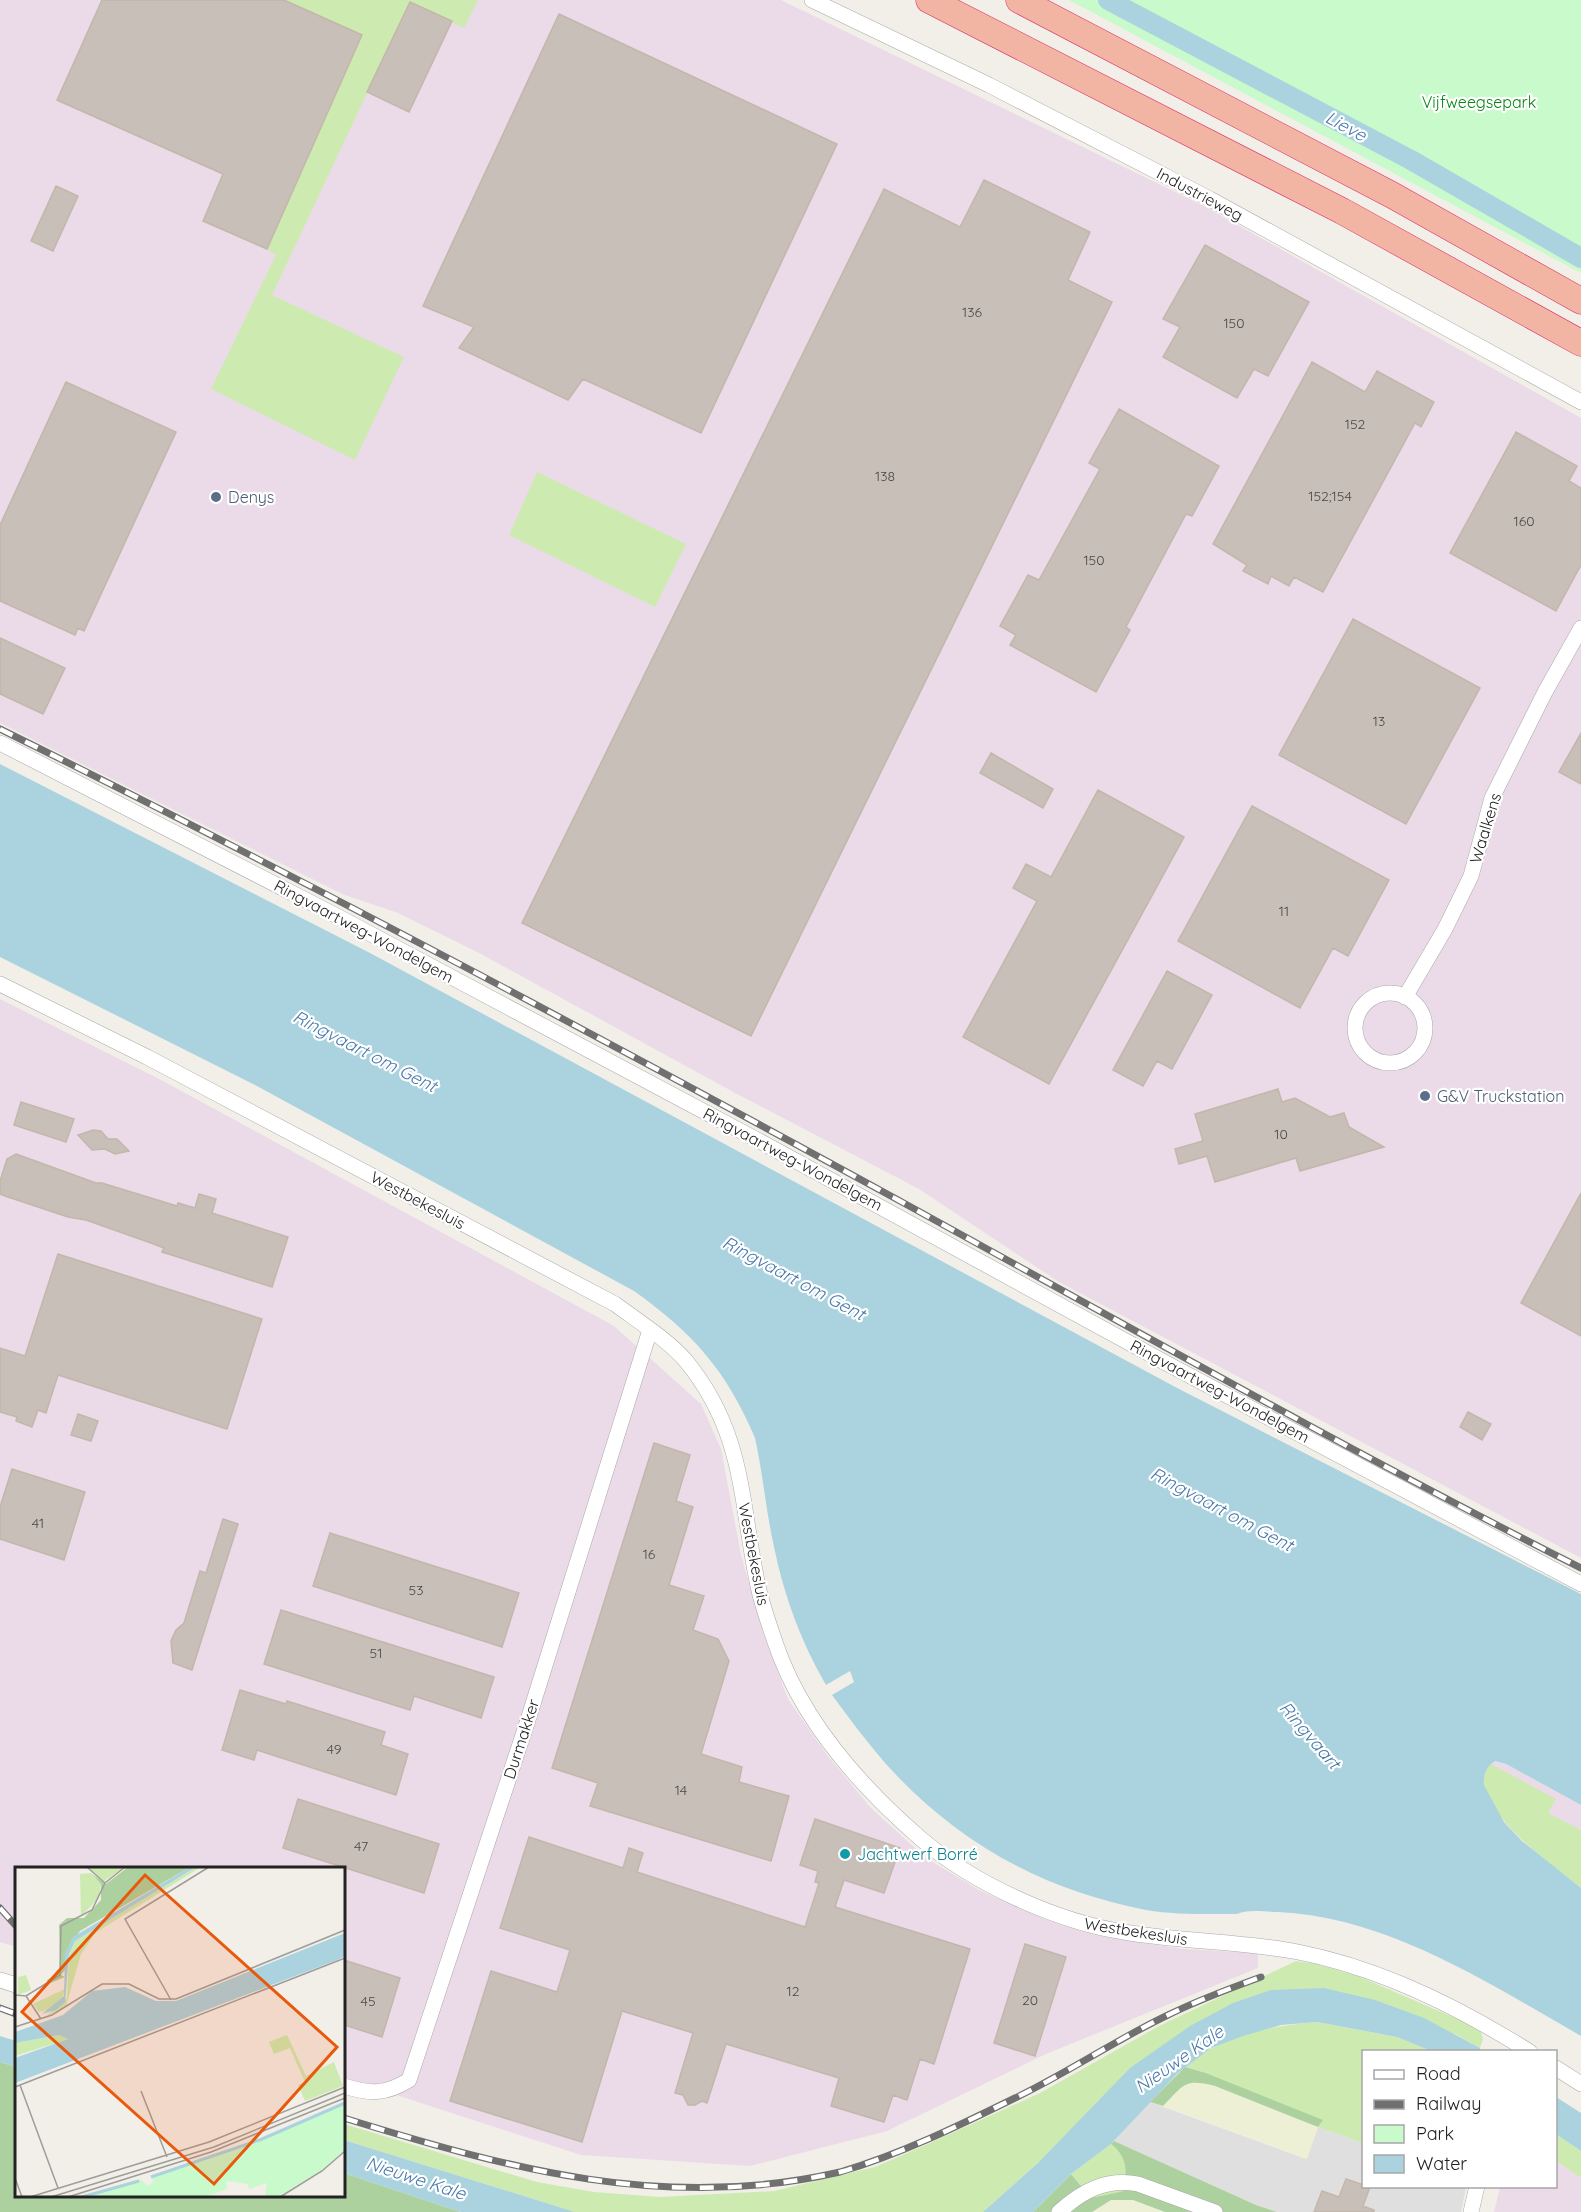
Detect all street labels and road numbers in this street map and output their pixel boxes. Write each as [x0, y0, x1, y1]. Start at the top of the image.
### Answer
street label: Industrieweg [1153, 163, 1247, 225]
street label: Waalkens [1465, 790, 1505, 866]
street label: Ringvaartweg-Wondelgem [271, 875, 457, 987]
street label: Ringvaartweg-Wondelgem [700, 1103, 886, 1215]
street label: Westbekesluis [367, 1167, 469, 1233]
street label: Ringvaartweg-Wondelgem [1127, 1335, 1313, 1447]
street label: Westbekesluis [734, 1501, 774, 1607]
street label: Durmakker [499, 1696, 543, 1782]
street label: Westbekesluis [1083, 1913, 1189, 1949]

